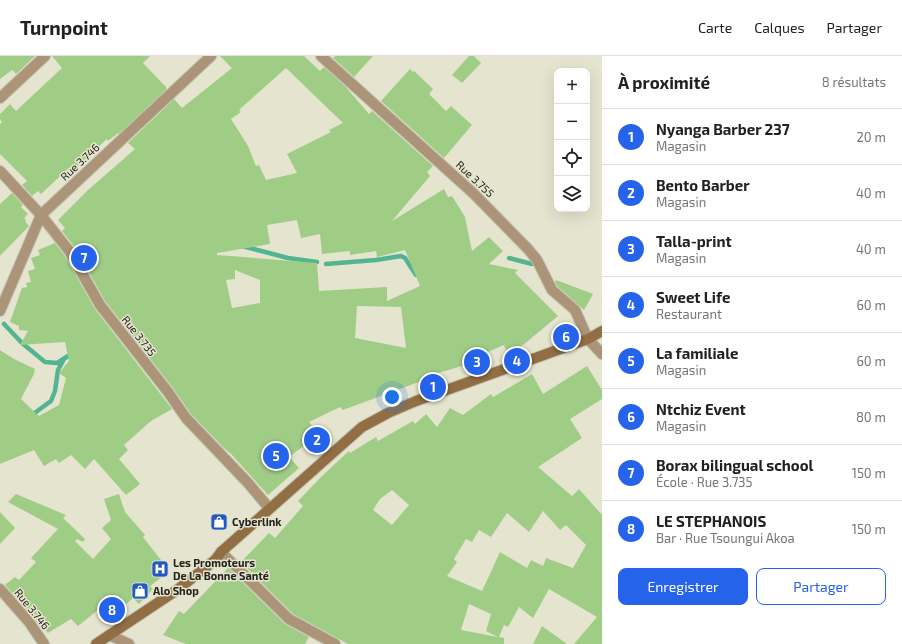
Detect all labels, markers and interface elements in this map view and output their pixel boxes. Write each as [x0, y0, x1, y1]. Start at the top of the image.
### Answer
text: Turnpoint [20, 16, 108, 39]
text: Carte [698, 19, 732, 36]
text: Calques [754, 19, 805, 36]
text: Partager [827, 19, 882, 36]
map controls [554, 68, 590, 212]
button: + [554, 68, 590, 104]
text: À proximité [618, 72, 710, 92]
text: 8 résultats [822, 74, 886, 90]
button: − [554, 104, 590, 140]
text: Nyanga Barber 237 [656, 120, 790, 138]
text: 1 [628, 129, 634, 145]
text: 20 m [857, 129, 886, 145]
text: Magasin [656, 138, 706, 154]
street label: Rue 3.746 [58, 140, 102, 183]
button: locate [554, 140, 590, 176]
street label: Rue 3.755 [454, 158, 497, 200]
button: layers [554, 176, 590, 212]
text: Bento Barber [656, 176, 750, 194]
text: 2 [627, 185, 635, 201]
text: 40 m [856, 185, 886, 201]
text: Magasin [656, 194, 706, 210]
text: Talla-print [656, 232, 732, 250]
text: 3 [627, 241, 635, 257]
text: 40 m [856, 241, 886, 257]
pin: 7 [71, 243, 97, 273]
text: Magasin [656, 250, 706, 266]
text: Sweet Life [656, 288, 730, 306]
text: 4 [627, 297, 635, 313]
text: 60 m [856, 297, 886, 313]
text: Restaurant [656, 306, 722, 322]
street label: Rue 3.735 [120, 313, 159, 358]
pin: 6 [553, 322, 579, 352]
text: La familiale [656, 344, 739, 362]
pin: 4 [504, 346, 530, 376]
pin: 3 [464, 347, 490, 377]
text: 5 [627, 353, 635, 369]
text: 60 m [856, 353, 886, 369]
text: Magasin [656, 362, 706, 378]
pin: 1 [420, 372, 446, 402]
your location [382, 387, 402, 407]
text: Ntchiz Event [656, 400, 746, 418]
text: 6 [627, 409, 635, 425]
text: 80 m [856, 409, 886, 425]
text: Magasin [656, 418, 706, 434]
pin: 2 [304, 425, 330, 455]
pin: 5 [263, 441, 289, 471]
text: Borax bilingual school [656, 456, 813, 474]
text: 7 [628, 465, 634, 481]
text: 150 m [852, 465, 886, 481]
text: École · Rue 3.735 [656, 474, 753, 490]
shop icon: Cyberlink [209, 512, 229, 532]
text: LE STEPHANOIS [656, 512, 766, 530]
place label: Cyberlink [232, 515, 282, 529]
text: 8 [627, 521, 635, 537]
text: 150 m [852, 521, 886, 537]
text: Bar · Rue Tsoungui Akoa [656, 530, 795, 546]
place label: Les Promoteurs De La Bonne Santé [173, 556, 269, 582]
hospital icon: Les Promoteurs De La Bonne Santé [150, 559, 170, 579]
button: Enregistrer [618, 568, 748, 605]
button: Partager [756, 568, 886, 605]
shop icon: Alo Shop [130, 581, 150, 601]
place label: Alo Shop [153, 584, 199, 597]
street label: Rue 3.746 [12, 586, 53, 632]
pin: 8 [99, 595, 125, 625]

